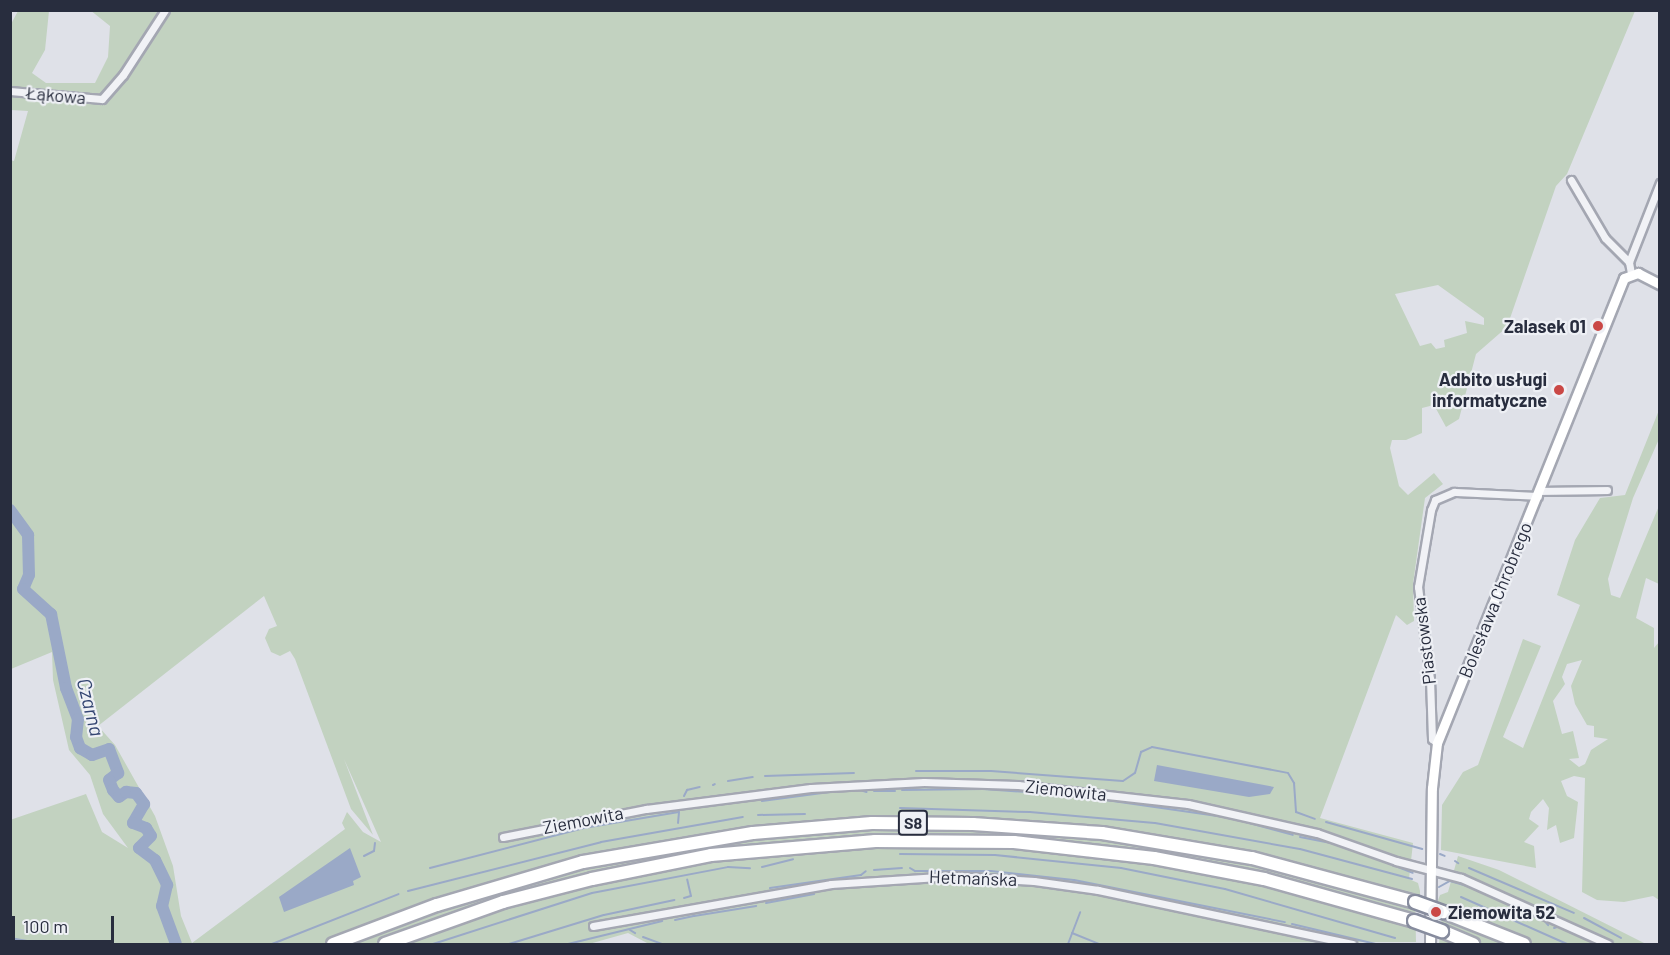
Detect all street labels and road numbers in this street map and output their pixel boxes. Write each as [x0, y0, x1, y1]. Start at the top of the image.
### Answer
street label: Łąkowa [25, 82, 87, 108]
street label: Bolesława Chrobrego [1454, 519, 1536, 681]
street label: Piastowska [1408, 596, 1440, 686]
street label: Ziemowita [1024, 775, 1108, 805]
street label: Ziemowita [541, 802, 625, 838]
road number: S8 [896, 810, 930, 836]
street label: Hetmańska [929, 866, 1017, 890]

